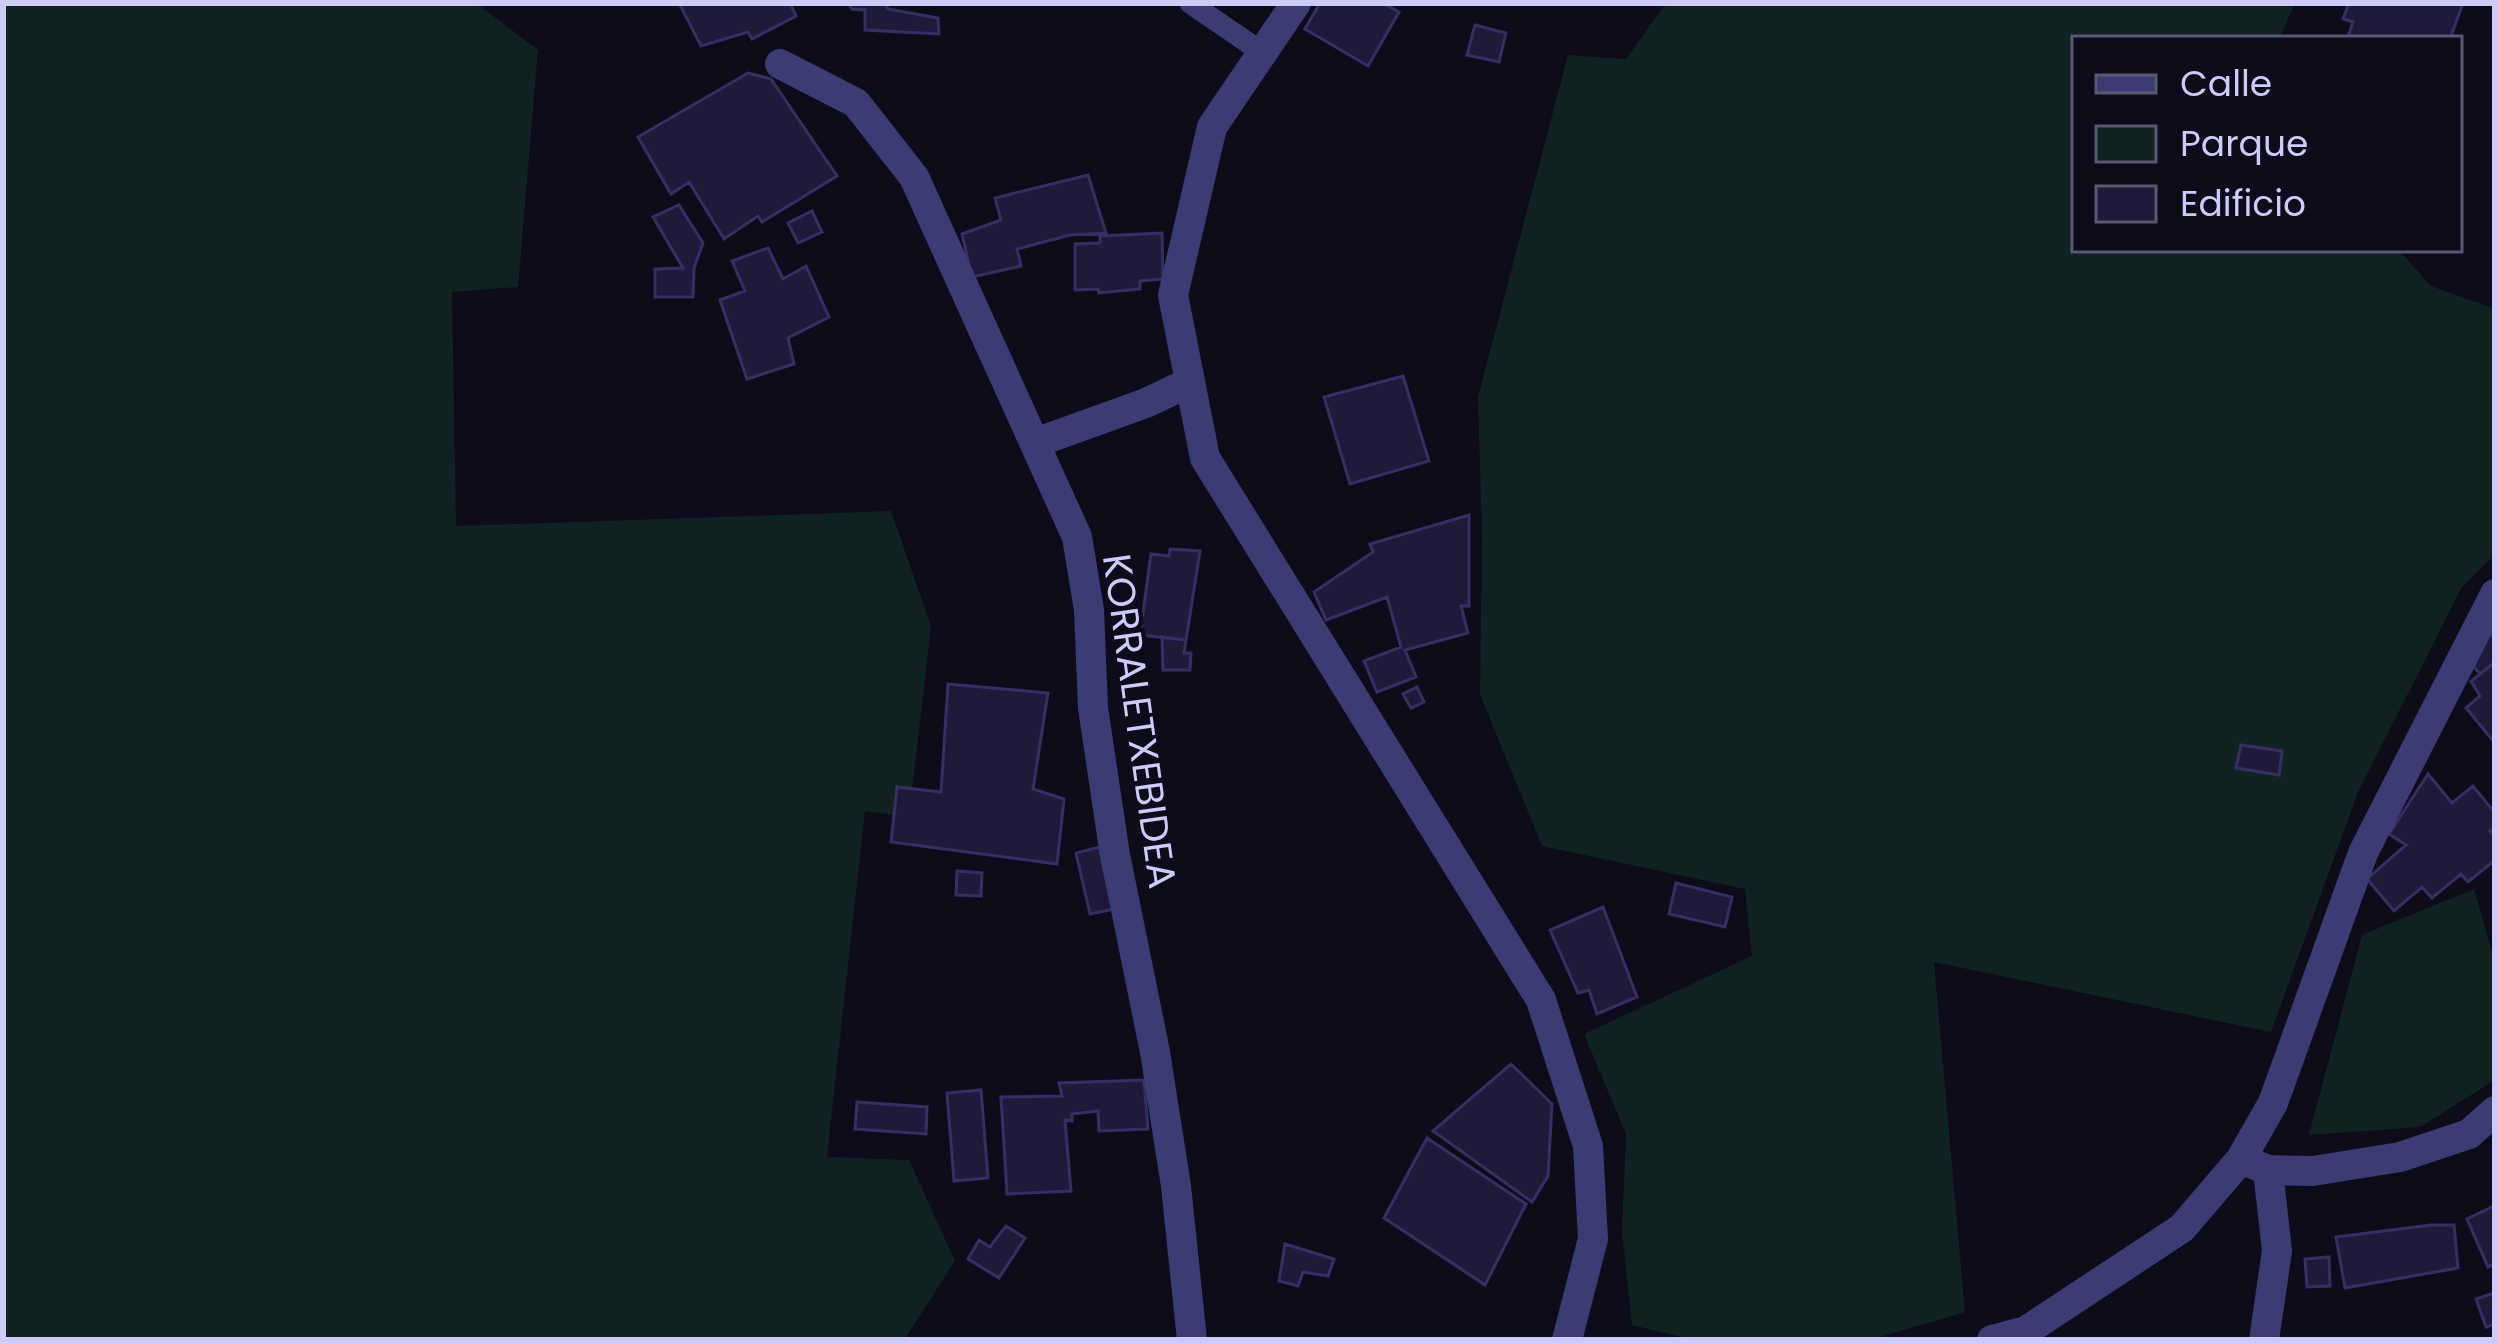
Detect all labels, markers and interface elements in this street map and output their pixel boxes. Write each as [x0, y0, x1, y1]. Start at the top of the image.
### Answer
legend [2072, 36, 2462, 252]
text: Calle [2180, 58, 2272, 109]
text: Parque [2180, 118, 2308, 169]
text: Edificio [2180, 178, 2306, 229]
street label: KORRALETXEBIDEA [1089, 550, 1190, 892]

